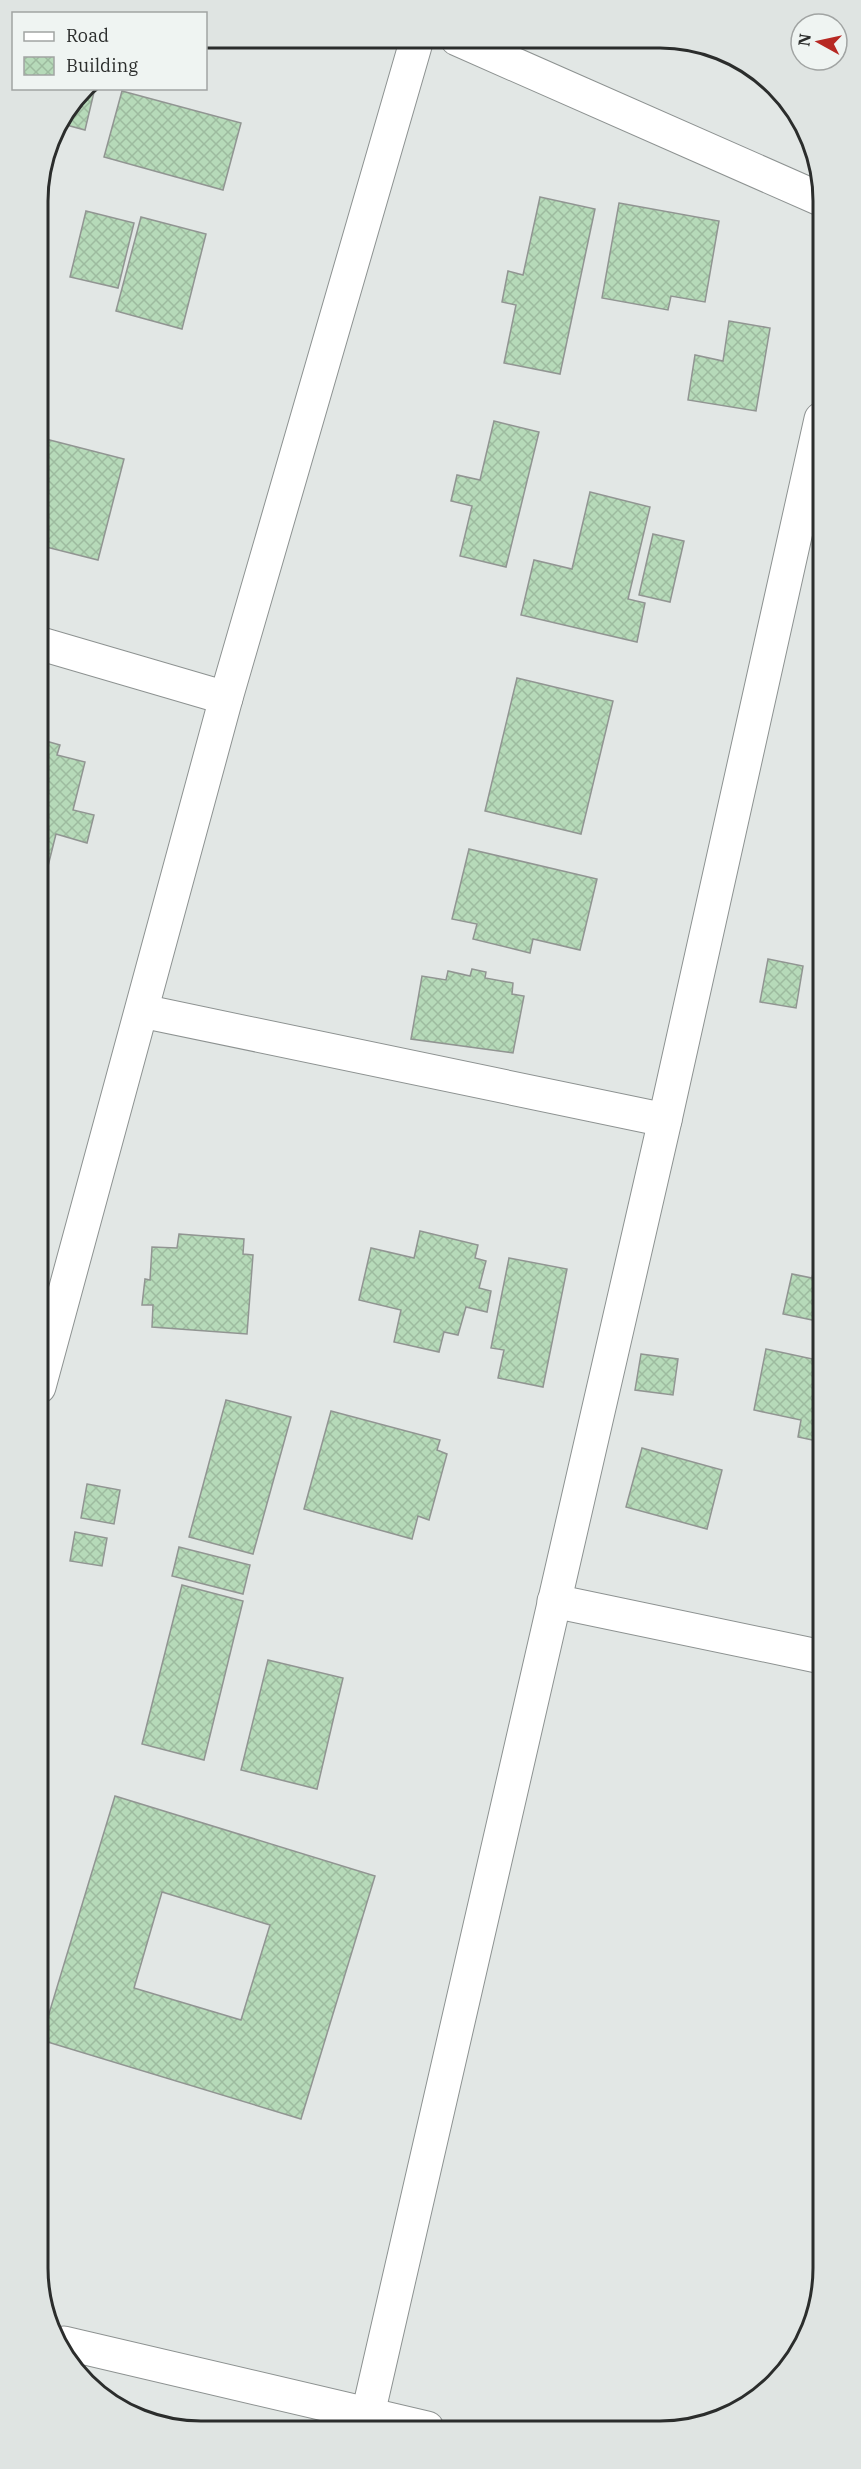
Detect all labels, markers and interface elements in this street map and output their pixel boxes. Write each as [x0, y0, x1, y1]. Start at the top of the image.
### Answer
legend [12, 12, 207, 90]
north arrow [789, 12, 849, 72]
text: Road [66, 24, 109, 47]
text: N [793, 32, 815, 48]
text: Building [66, 54, 138, 77]

